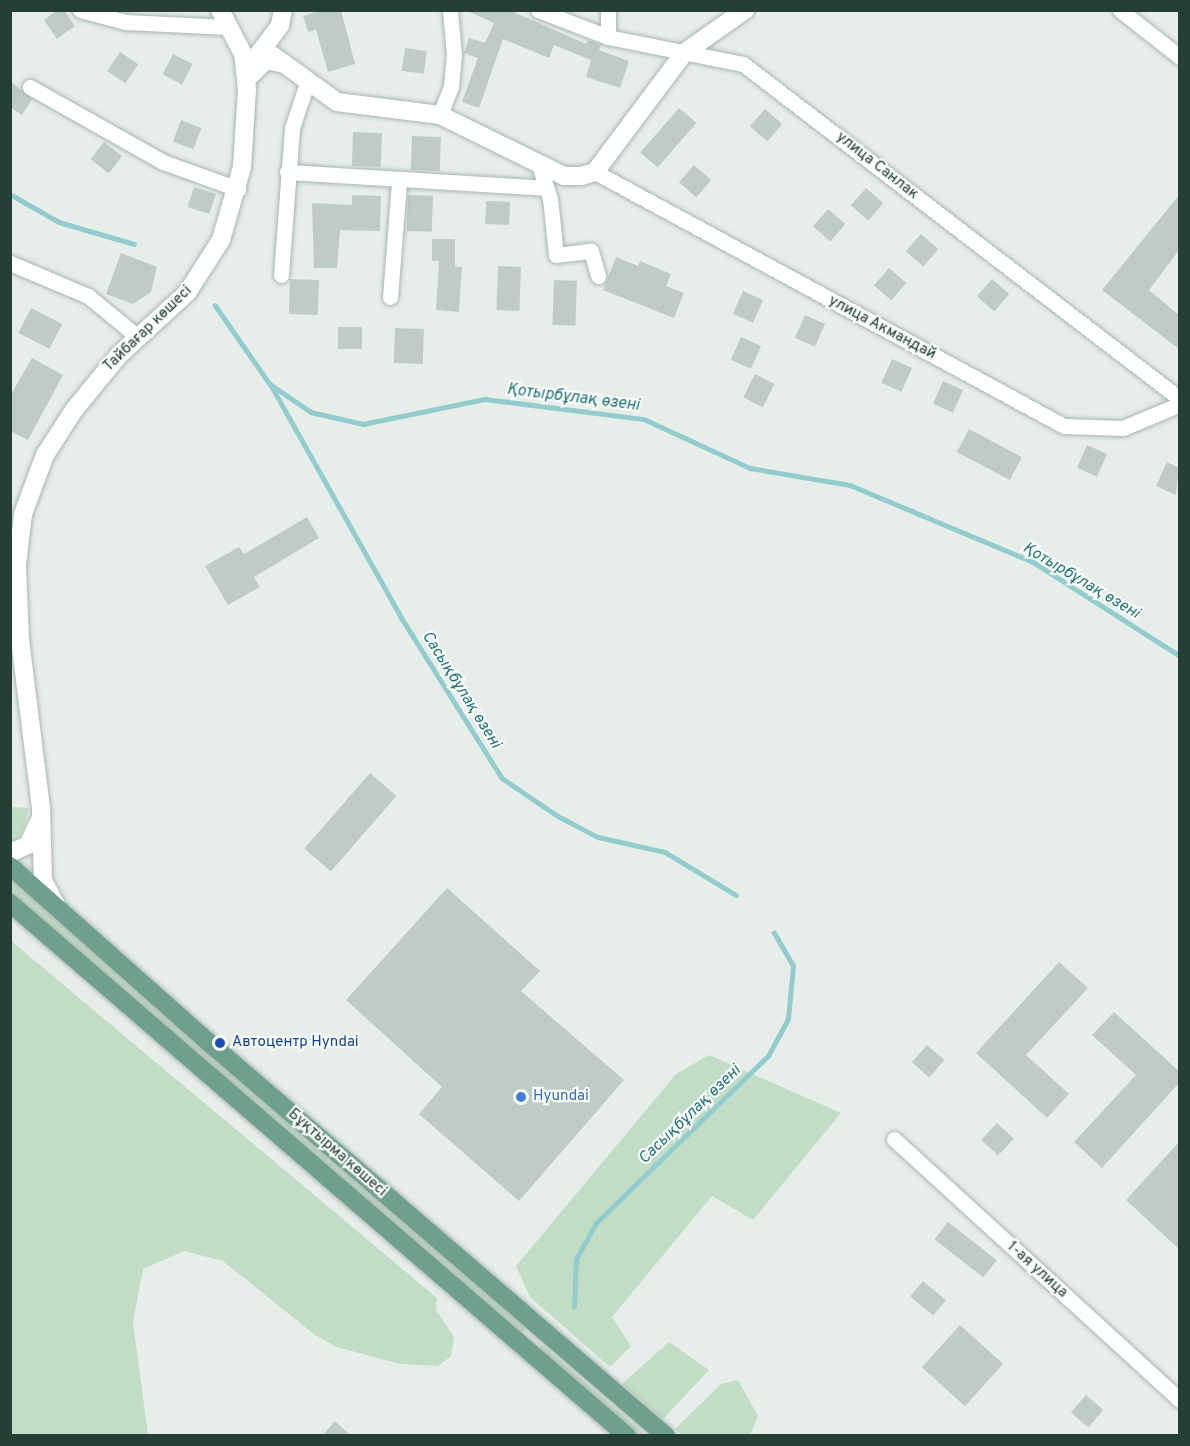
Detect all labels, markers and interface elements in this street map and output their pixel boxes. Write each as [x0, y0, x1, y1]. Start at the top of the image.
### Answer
street label: улица Санлак [832, 128, 922, 204]
street label: Тайбағар көшесі [100, 282, 196, 376]
street label: улица Акмандай [825, 292, 939, 364]
water label: Қотырбұлақ өзені [506, 380, 640, 416]
water label: Қотырбұлақ өзені [1019, 538, 1143, 624]
water label: Сасықбұлақ өзені [417, 628, 505, 752]
place label: Автоцентр Hyndai [232, 1034, 359, 1052]
marker: Автоцентр Hyndai [213, 1036, 227, 1050]
water label: Сасықбұлақ өзені [635, 1061, 745, 1169]
place label: Hyundai [533, 1088, 589, 1106]
marker: Hyundai [514, 1090, 528, 1104]
street label: Бұқтырма көшесі [284, 1105, 390, 1201]
street label: 1-ая улица [1003, 1238, 1071, 1302]

